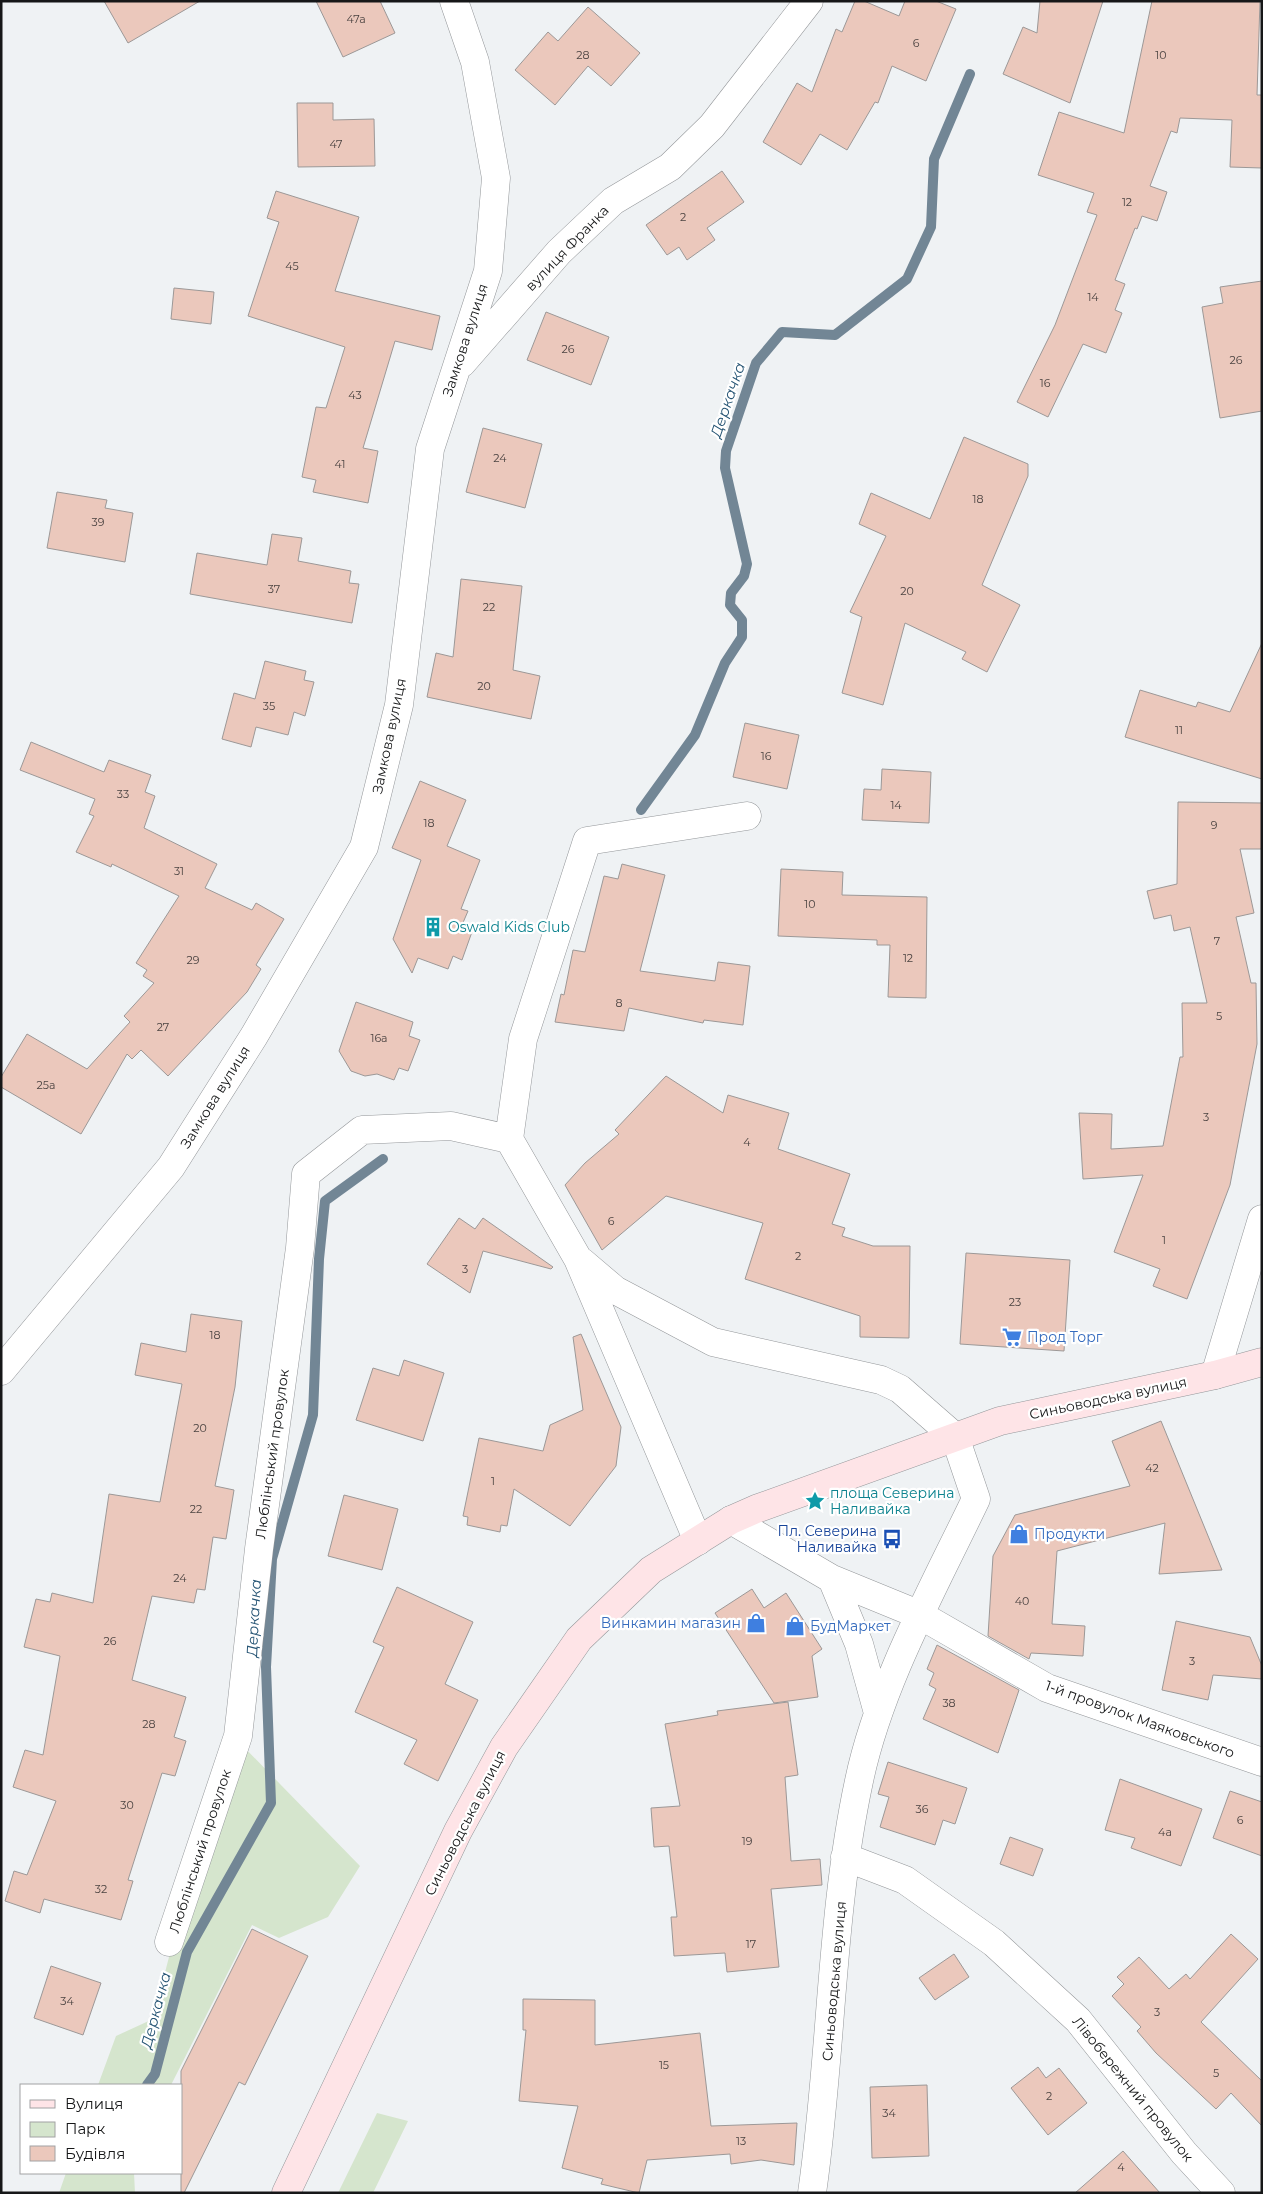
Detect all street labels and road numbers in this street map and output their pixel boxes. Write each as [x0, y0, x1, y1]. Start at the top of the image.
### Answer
street label: вулиця Франка [521, 201, 613, 295]
street label: Замкова вулиця [438, 281, 492, 399]
street label: Замкова вулиця [368, 677, 410, 795]
street label: Замкова вулиця [176, 1042, 254, 1152]
street label: Люблінський провулок [251, 1368, 293, 1540]
street label: Синьоводська вулиця [1028, 1373, 1188, 1423]
street label: 1-й провулок Маяковського [1043, 1676, 1237, 1762]
street label: Синьоводська вулиця [421, 1747, 509, 1899]
street label: Люблінський провулок [165, 1767, 235, 1935]
street label: Синьоводська вулиця [818, 1900, 850, 2062]
street label: Лівобережний провулок [1069, 2013, 1197, 2165]

